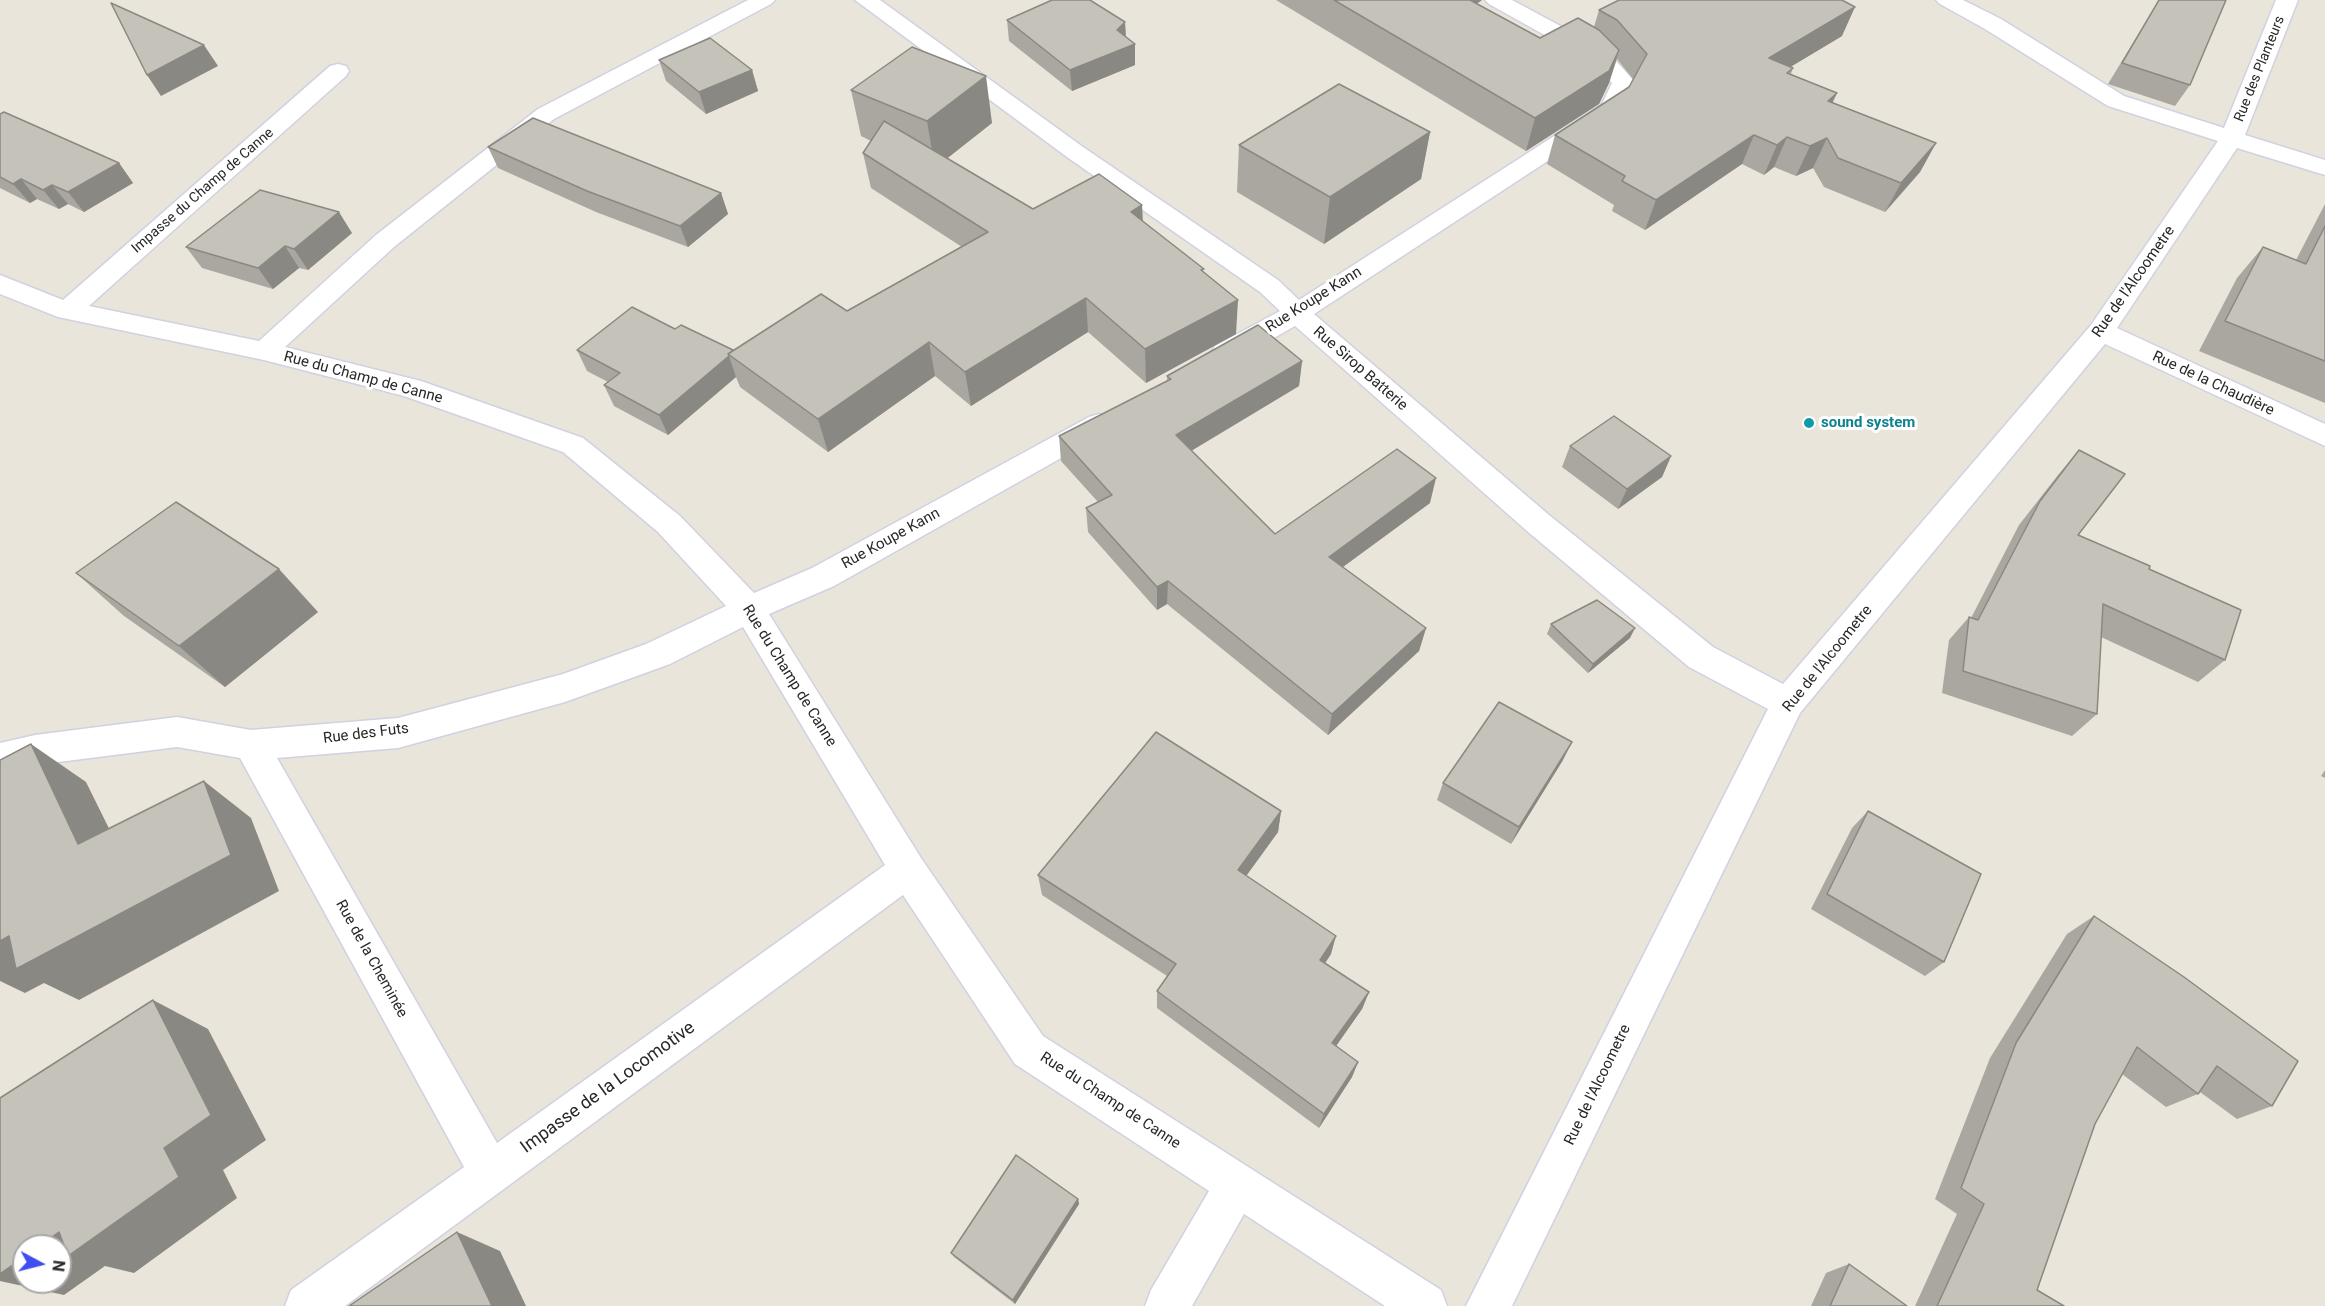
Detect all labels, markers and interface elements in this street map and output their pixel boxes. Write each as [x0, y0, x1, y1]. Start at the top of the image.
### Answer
street label: Rue des Planteurs [2231, 14, 2289, 124]
street label: Impasse du Champ de Canne [129, 125, 277, 257]
street label: Rue de l'Alcoometre [2089, 223, 2179, 341]
street label: Rue Koupe Kann [1263, 263, 1365, 337]
street label: Rue Sirop Batterie [1309, 323, 1411, 415]
street label: Rue du Champ de Canne [282, 348, 444, 408]
street label: Rue de la Chaudière [2149, 348, 2277, 420]
place label: sound system [1821, 414, 1915, 432]
marker: sound system [1802, 416, 1816, 430]
street label: Rue Koupe Kann [839, 505, 943, 573]
street label: Rue du Champ de Canne [738, 602, 840, 750]
street label: Rue de l'Alcoometre [1779, 602, 1877, 716]
street label: Rue des Futs [322, 720, 410, 748]
street label: Rue de la Cheminée [331, 897, 411, 1021]
street label: Impasse de la Locomotive [517, 1018, 699, 1158]
street label: Rue de l'Alcoometre [1561, 1022, 1635, 1148]
street label: Rue du Champ de Canne [1036, 1049, 1184, 1153]
north arrow [12, 1234, 72, 1294]
text: N [48, 1259, 68, 1273]

